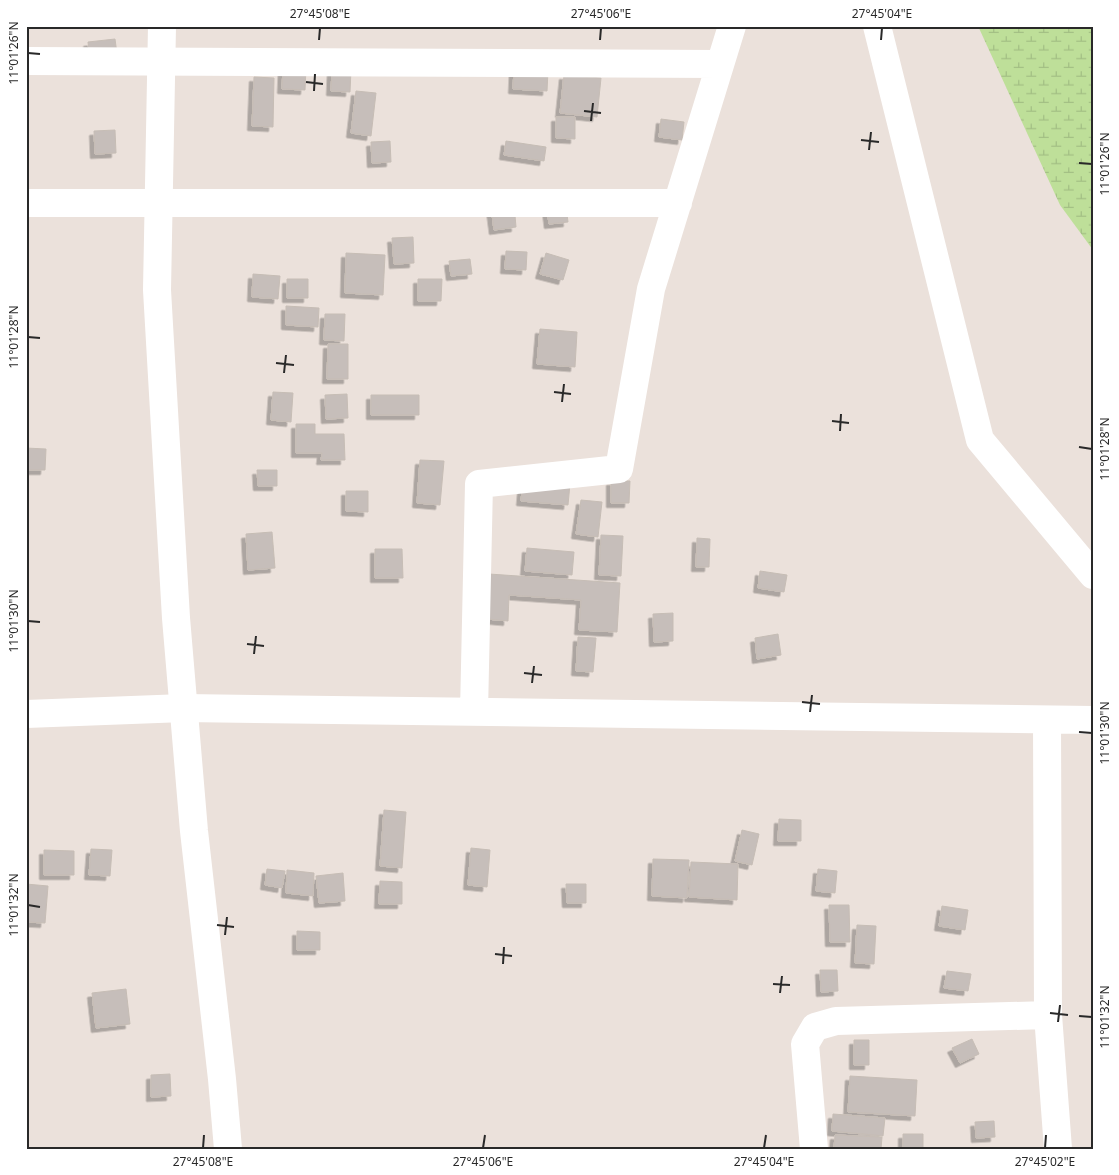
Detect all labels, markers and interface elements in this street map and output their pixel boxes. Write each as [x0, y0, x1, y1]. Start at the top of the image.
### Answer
text: 27°45'08"E [290, 5, 350, 22]
text: 27°45'06"E [571, 5, 631, 22]
text: 27°45'04"E [852, 5, 912, 22]
text: 11°01'26"N [5, 21, 22, 85]
text: 11°01'26"N [1096, 132, 1113, 196]
text: 11°01'28"N [5, 305, 22, 369]
text: 11°01'28"N [1096, 417, 1113, 481]
text: 11°01'30"N [5, 589, 22, 653]
text: 11°01'30"N [1096, 701, 1113, 765]
text: 11°01'32"N [5, 873, 22, 937]
text: 11°01'32"N [1096, 985, 1113, 1049]
text: 27°45'08"E [173, 1153, 233, 1170]
text: 27°45'06"E [453, 1153, 513, 1170]
text: 27°45'04"E [734, 1153, 794, 1170]
text: 27°45'02"E [1015, 1153, 1075, 1170]

